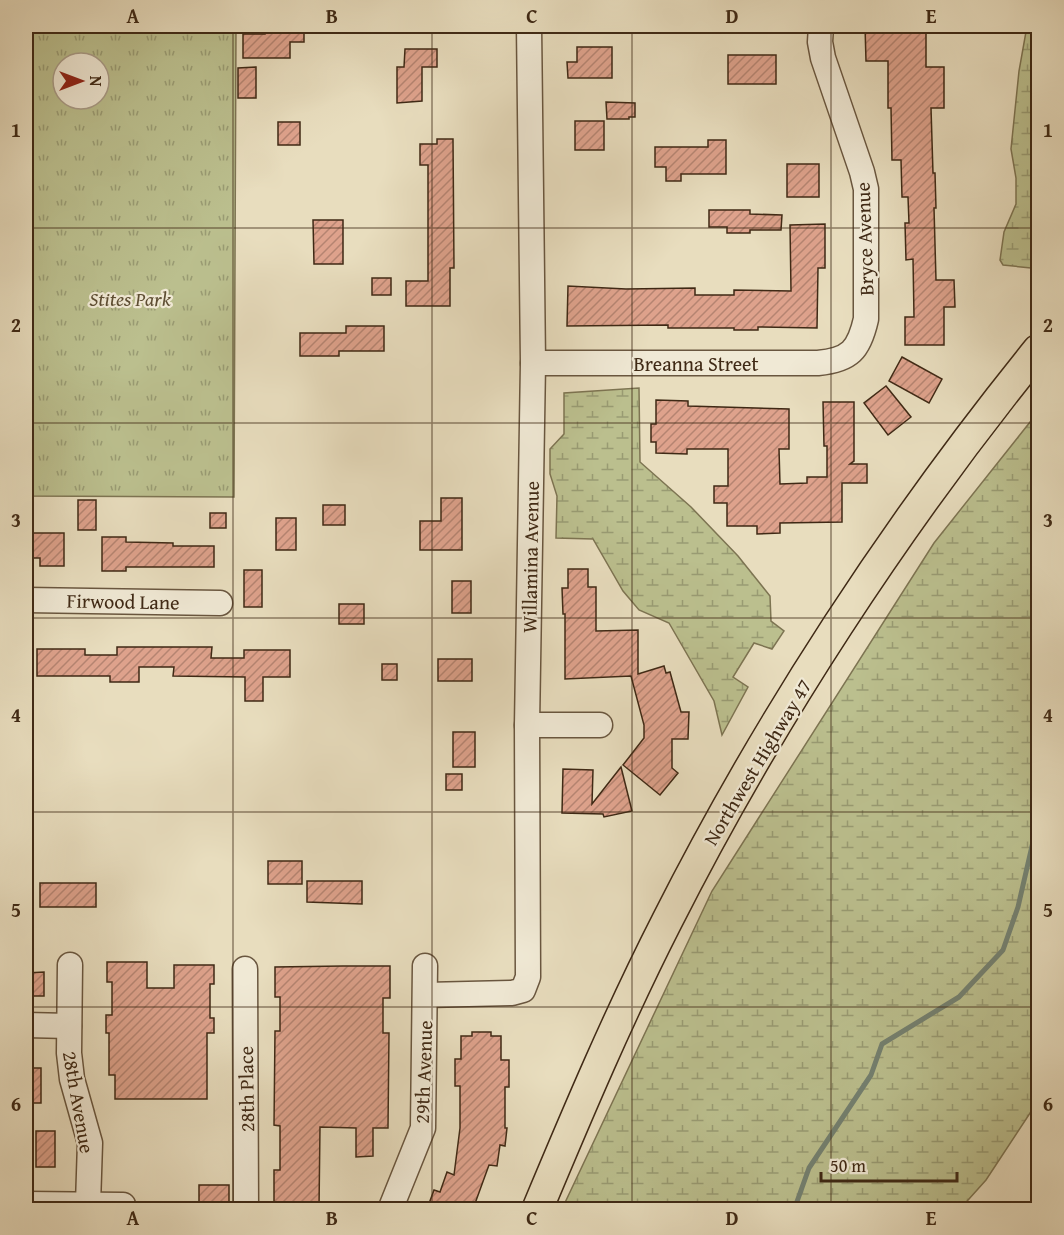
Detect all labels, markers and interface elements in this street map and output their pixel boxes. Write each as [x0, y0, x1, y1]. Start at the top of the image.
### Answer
text: A [127, 1, 140, 30]
text: B [326, 1, 338, 30]
text: C [526, 1, 538, 30]
text: D [725, 1, 739, 30]
text: E [926, 1, 937, 30]
north arrow [51, 51, 111, 111]
text: N [84, 76, 108, 87]
text: 1 [11, 115, 21, 144]
text: 1 [1043, 115, 1053, 144]
street label: Bryce Avenue [848, 182, 880, 296]
park label: Stites Park [89, 284, 172, 313]
text: 2 [11, 310, 21, 339]
text: 2 [1043, 310, 1053, 339]
street label: Breanna Street [633, 349, 759, 378]
street label: Willamina Avenue [514, 481, 546, 633]
text: 3 [11, 505, 21, 534]
text: 3 [1043, 505, 1053, 534]
street label: Firwood Lane [66, 586, 180, 616]
street label: Northwest Highway 47 [696, 673, 818, 851]
text: 4 [11, 700, 21, 729]
text: 4 [1043, 700, 1053, 729]
text: 5 [11, 895, 21, 924]
text: 5 [1043, 895, 1053, 924]
street label: 29th Avenue [407, 1020, 439, 1124]
street label: 28th Place [231, 1046, 261, 1132]
street label: 28th Avenue [56, 1049, 102, 1155]
text: 6 [11, 1089, 21, 1118]
text: 6 [1043, 1089, 1053, 1118]
scale bar [821, 1145, 958, 1183]
text: 50 m [830, 1152, 866, 1179]
text: A [127, 1203, 140, 1232]
text: B [326, 1203, 338, 1232]
text: C [526, 1203, 538, 1232]
text: D [725, 1203, 739, 1232]
text: E [926, 1203, 937, 1232]

